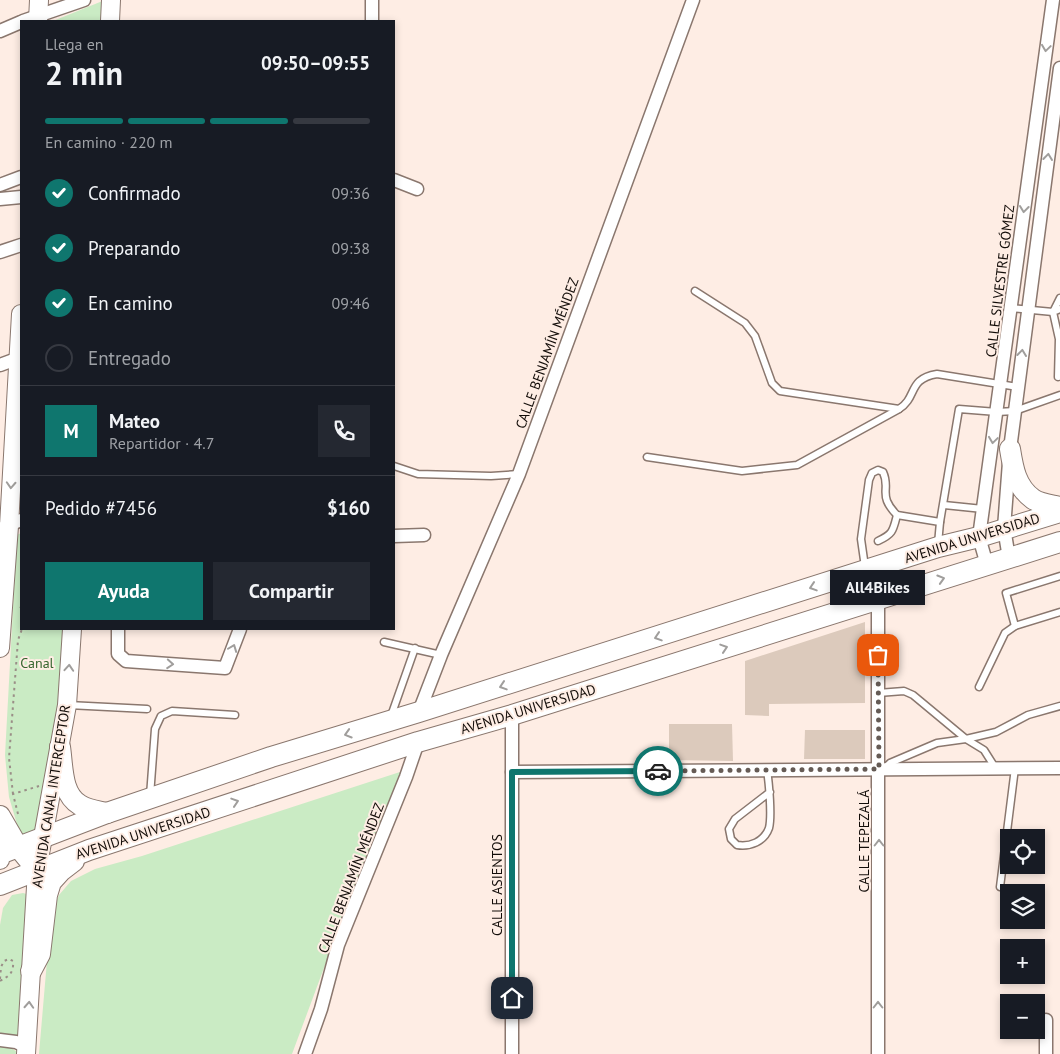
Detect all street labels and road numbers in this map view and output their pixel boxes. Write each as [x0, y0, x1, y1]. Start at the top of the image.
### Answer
street label: CALLE SILVESTRE GÓMEZ [982, 203, 1018, 358]
street label: CALLE BENJAMÍN MÉNDEZ [511, 275, 583, 431]
street label: AVENIDA UNIVERSIDAD [902, 509, 1042, 567]
street label: AVENIDA UNIVERSIDAD [458, 680, 598, 738]
street label: AVENIDA CANAL INTERCEPTOR [28, 703, 74, 889]
street label: CALLE TEPEZALÁ [855, 789, 873, 892]
street label: CALLE BENJAMÍN MÉNDEZ [314, 800, 388, 956]
street label: AVENIDA UNIVERSIDAD [73, 803, 213, 863]
street label: CALLE ASIENTOS [488, 834, 506, 936]

